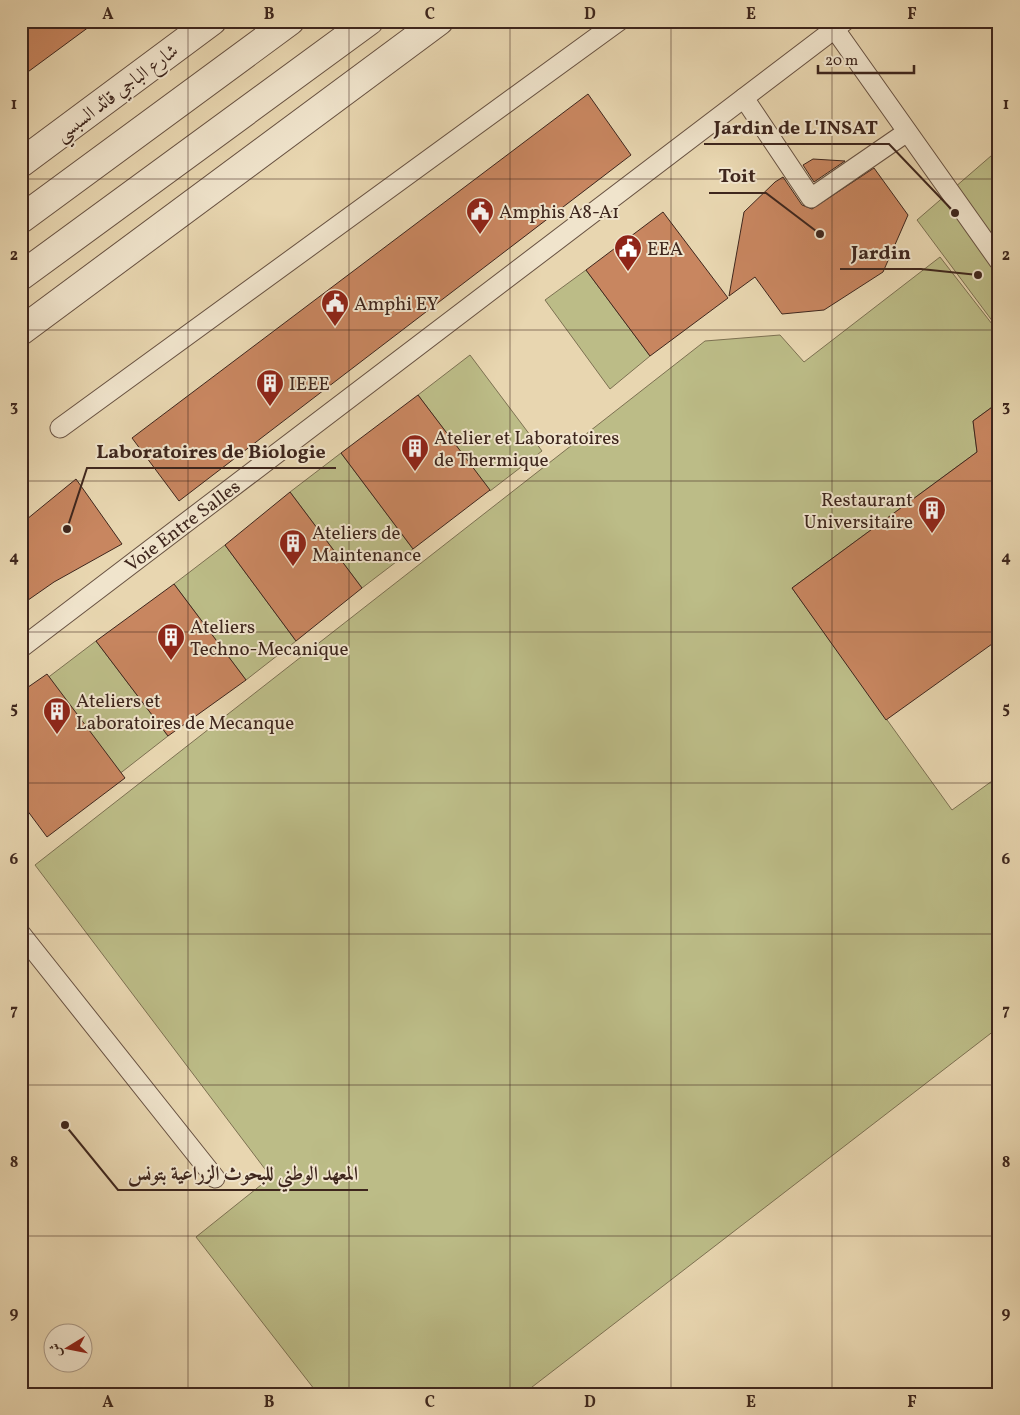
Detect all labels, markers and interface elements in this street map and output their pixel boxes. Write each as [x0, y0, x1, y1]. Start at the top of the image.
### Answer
text: A [102, 4, 114, 26]
text: B [264, 4, 275, 26]
text: C [425, 4, 435, 26]
text: D [584, 4, 596, 26]
text: E [746, 4, 756, 26]
text: F [907, 4, 917, 26]
street label: شارع الباجي قائد السبسي [50, 39, 186, 151]
scale bar [818, 42, 914, 74]
text: 20 m [825, 51, 858, 72]
text: 1 [11, 94, 17, 116]
text: 1 [1003, 94, 1009, 116]
callout: Jardin de L'INSAT [704, 109, 889, 144]
text: Jardin de L'INSAT [713, 115, 878, 143]
callout: Toit [709, 158, 766, 193]
text: Toit [718, 163, 756, 191]
public building icon: Amphis A8-A1 [465, 196, 495, 235]
place label: Amphis A8-A1 [499, 200, 619, 226]
public building icon: EEA [613, 233, 643, 272]
callout: Jardin [840, 234, 921, 269]
place label: EEA [647, 237, 683, 263]
text: Jardin [850, 240, 911, 268]
text: 2 [10, 245, 18, 267]
text: 2 [1002, 245, 1010, 267]
public building icon: Amphi EY [320, 288, 350, 327]
place label: Amphi EY [354, 292, 439, 318]
building icon: IEEE [255, 368, 285, 407]
place label: IEEE [289, 372, 330, 398]
text: 3 [10, 396, 18, 418]
text: 3 [1002, 396, 1010, 418]
place label: Atelier et Laboratoires de Thermique [434, 426, 619, 474]
callout: Laboratoires de Biologie [87, 433, 336, 468]
building icon: Atelier et Laboratoires de Thermique [400, 433, 430, 472]
text: Laboratoires de Biologie [96, 439, 326, 467]
street label: Voie Entre Salles [120, 475, 246, 579]
place label: Restaurant Universitaire [804, 488, 913, 536]
building icon: Restaurant Universitaire [917, 495, 947, 534]
place label: Ateliers de Maintenance [312, 521, 421, 569]
building icon: Ateliers de Maintenance [278, 528, 308, 567]
text: 4 [9, 547, 19, 569]
text: 4 [1001, 547, 1011, 569]
place label: Ateliers Techno-Mecanique [190, 615, 349, 663]
building icon: Ateliers Techno-Mecanique [156, 622, 186, 661]
place label: Ateliers et Laboratoires de Mecanque [76, 689, 294, 737]
building icon: Ateliers et Laboratoires de Mecanque [42, 696, 72, 735]
text: 5 [10, 698, 18, 720]
text: 5 [1002, 698, 1010, 720]
text: 6 [10, 849, 19, 871]
text: 6 [1002, 849, 1011, 871]
text: 7 [10, 1000, 18, 1022]
text: 7 [1002, 1000, 1010, 1022]
text: 8 [10, 1152, 18, 1174]
text: 8 [1002, 1152, 1010, 1174]
callout: المعهد الوطني للبحوث الزراعية بتونس [118, 1155, 368, 1190]
text: المعهد الوطني للبحوث الزراعية بتونس [128, 1161, 358, 1193]
text: 9 [10, 1303, 19, 1325]
text: 9 [1002, 1303, 1011, 1325]
north arrow [42, 1322, 92, 1372]
text: ش [46, 1341, 67, 1358]
text: A [102, 1392, 114, 1414]
text: B [264, 1392, 275, 1414]
text: C [425, 1392, 435, 1414]
text: D [584, 1392, 596, 1414]
text: E [746, 1392, 756, 1414]
text: F [907, 1392, 917, 1414]

